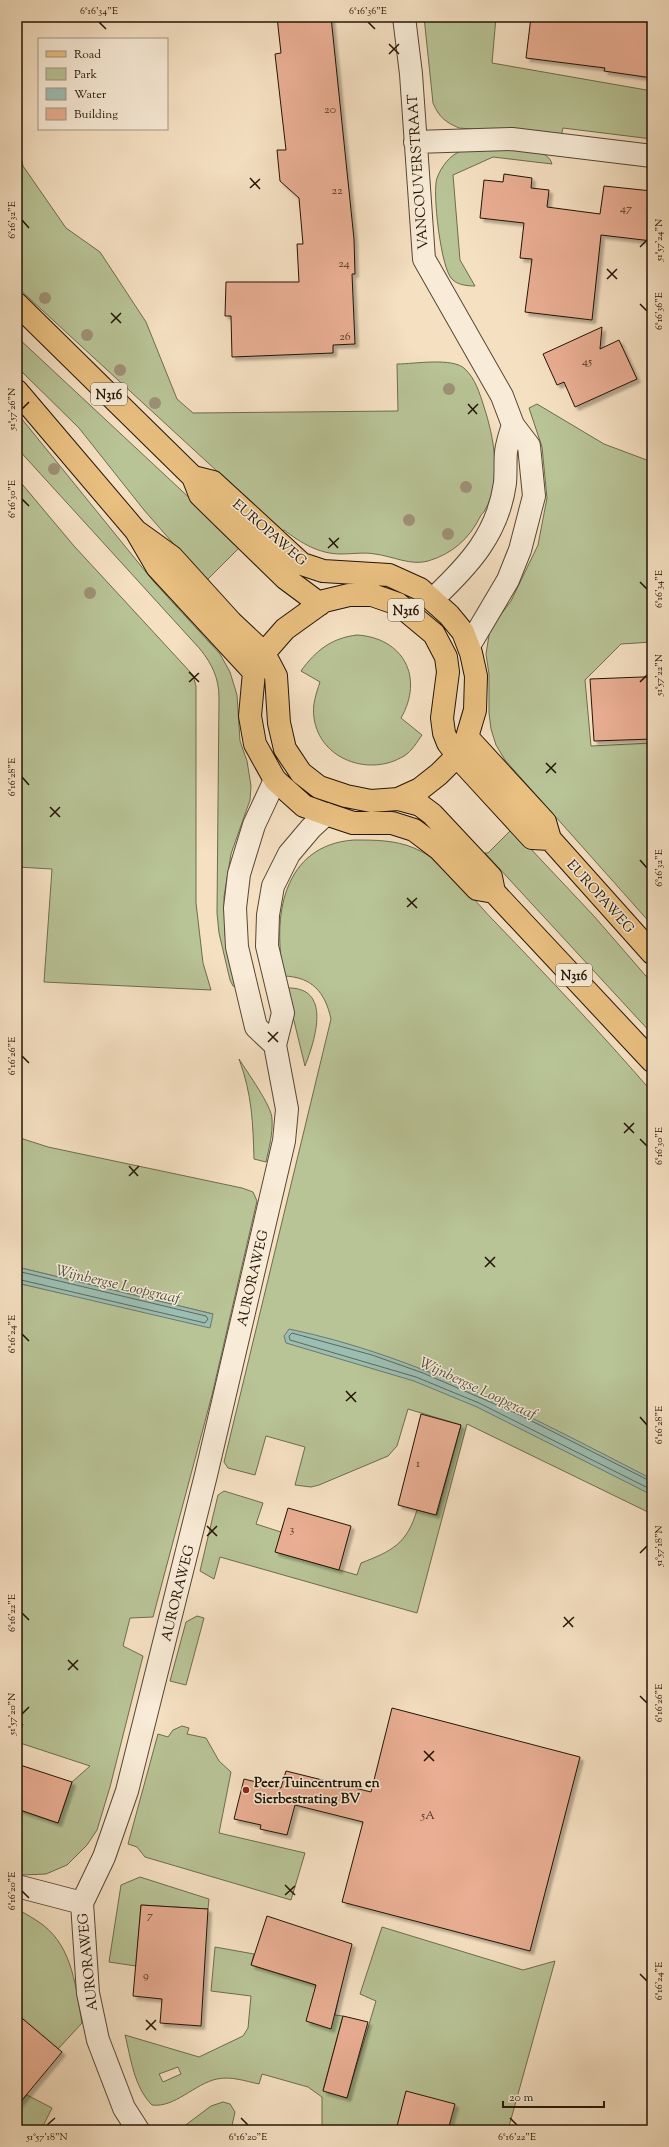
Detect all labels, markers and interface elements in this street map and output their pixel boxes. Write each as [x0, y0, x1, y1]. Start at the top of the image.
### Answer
text: 6°16'34"E [80, 4, 118, 19]
text: 6°16'36"E [349, 4, 387, 19]
legend [38, 38, 168, 130]
text: Road [74, 46, 101, 64]
text: Park [74, 66, 97, 84]
text: Water [74, 86, 107, 104]
street label: VANCOUVERSTRAAT [404, 93, 434, 250]
house number: 20 [324, 101, 336, 119]
text: Building [74, 106, 118, 124]
house number: 22 [331, 182, 343, 200]
house number: 47 [620, 200, 632, 218]
text: 6°16'32"E [5, 201, 20, 239]
text: 51°57'24"N [652, 219, 667, 262]
house number: 24 [338, 255, 350, 273]
text: 6°16'36"E [652, 292, 667, 330]
house number: 26 [339, 328, 351, 346]
house number: 45 [582, 353, 592, 371]
road number: N316 [91, 383, 127, 405]
text: 51°57'26"N [5, 388, 20, 431]
text: 6°16'30"E [5, 480, 20, 518]
street label: EUROPAWEG [227, 495, 311, 572]
text: 6°16'34"E [652, 570, 667, 608]
road number: N316 [388, 599, 424, 621]
text: 51°57'22"N [652, 654, 667, 697]
text: 6°16'28"E [5, 758, 20, 796]
text: 6°16'32"E [652, 849, 667, 887]
street label: EUROPAWEG [561, 856, 638, 939]
road number: N316 [556, 964, 592, 986]
text: 6°16'26"E [5, 1037, 20, 1075]
text: 6°16'30"E [652, 1127, 667, 1165]
street label: AURORAWEG [233, 1228, 275, 1329]
water label: Wijnbergse Loopgraaf [53, 1261, 183, 1310]
text: 6°16'24"E [5, 1315, 20, 1353]
water label: Wijnbergse Loopgraaf [415, 1353, 541, 1426]
text: 6°16'28"E [652, 1406, 667, 1444]
house number: 1 [416, 1455, 420, 1473]
house number: 3 [290, 1521, 295, 1539]
text: 51°57'18"N [652, 1525, 667, 1568]
street label: AURORAWEG [157, 1543, 201, 1644]
text: 6°16'22"E [5, 1594, 20, 1632]
text: 6°16'26"E [652, 1684, 667, 1722]
text: 51°57'20"N [5, 1693, 20, 1736]
place label: Peer Tuincentrum en Sierbestrating BV [254, 1774, 381, 1810]
marker: Peer Tuincentrum en Sierbestrating BV [241, 1785, 251, 1795]
house number: 5A [420, 1807, 435, 1825]
text: 6°16'20"E [5, 1872, 20, 1910]
house number: 7 [147, 1907, 153, 1925]
street label: AURORAWEG [74, 1911, 104, 2012]
text: 6°16'24"E [652, 1962, 667, 2000]
house number: 9 [143, 1967, 149, 1985]
scale bar [503, 2083, 604, 2109]
text: 20 m [509, 2089, 534, 2107]
text: 51°57'18"N [25, 2130, 68, 2145]
text: 6°16'20"E [229, 2130, 267, 2145]
text: 6°16'22"E [498, 2130, 536, 2145]

